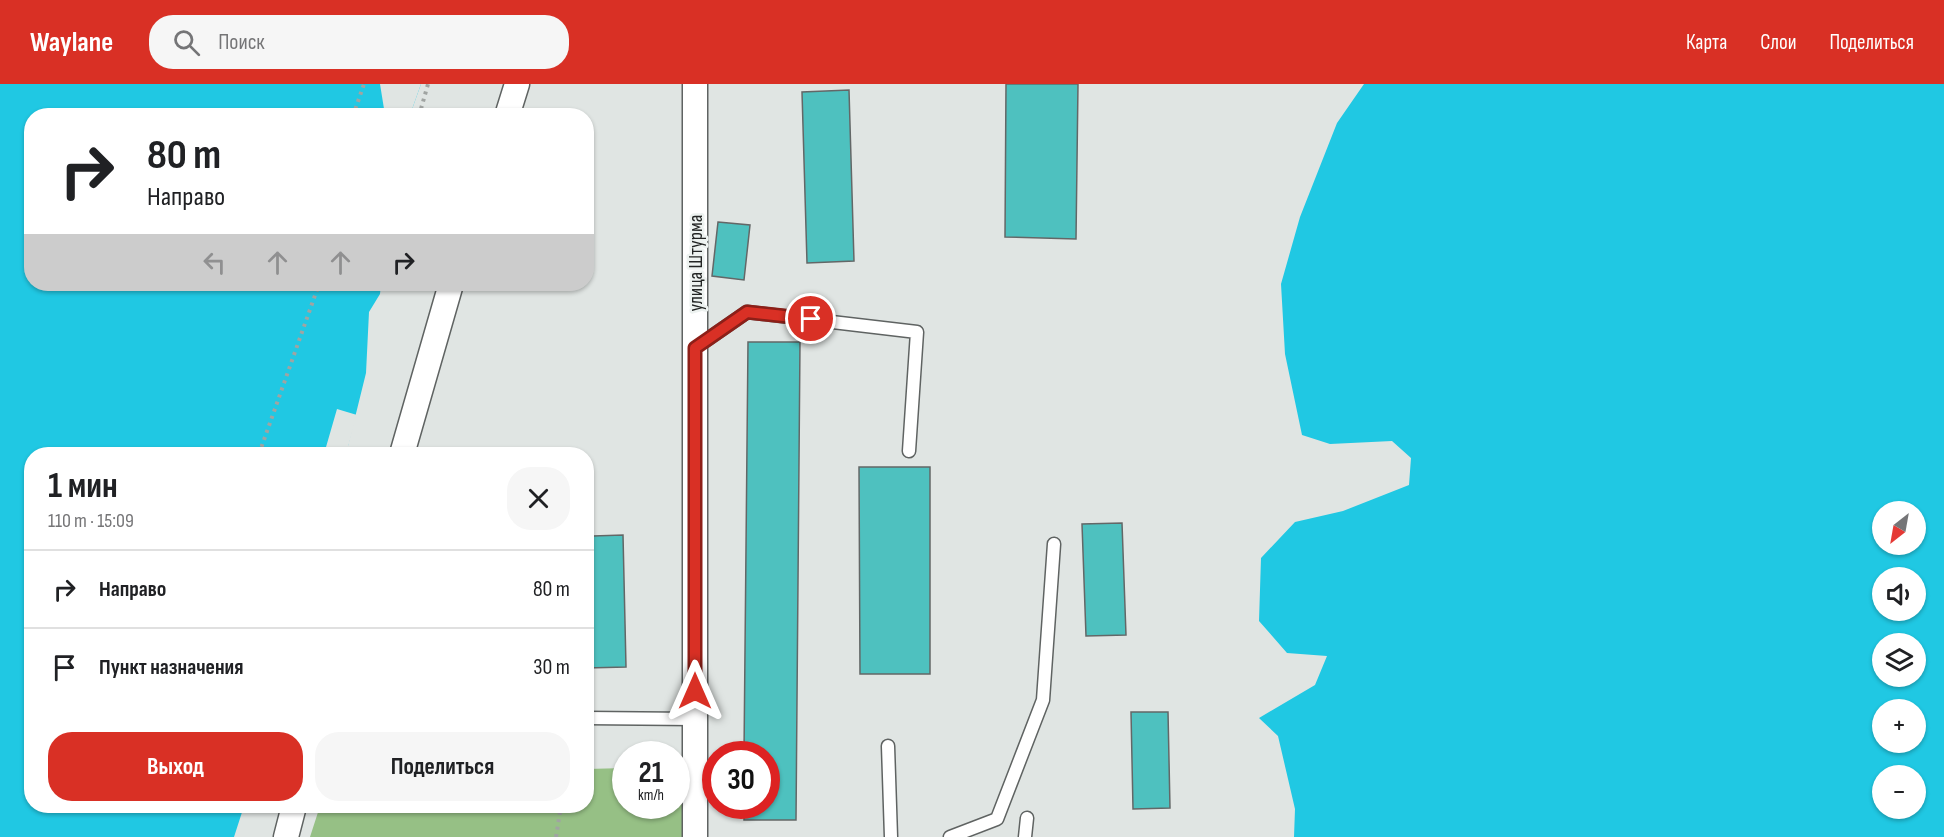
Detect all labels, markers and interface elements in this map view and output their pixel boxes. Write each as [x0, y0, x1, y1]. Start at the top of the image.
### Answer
search box [149, 15, 569, 69]
text: Waylane [30, 26, 113, 59]
icon: search [170, 26, 203, 59]
text: Поиск [218, 29, 265, 56]
text: Карта [1686, 30, 1727, 55]
text: Слои [1760, 30, 1796, 55]
text: Поделиться [1829, 30, 1914, 55]
text: 80 m [147, 130, 221, 181]
icon: right [48, 132, 126, 210]
text: Направо [147, 181, 225, 213]
street label: улица Штурма [684, 215, 708, 311]
icon: left [198, 246, 231, 279]
icon: ahead [261, 246, 294, 279]
icon: ahead [324, 246, 357, 279]
icon: right [387, 246, 420, 279]
pin [785, 293, 836, 344]
icon: arrive [794, 302, 827, 335]
text: 1 мин [48, 465, 118, 508]
button: close [507, 467, 570, 530]
north arrow [1872, 501, 1926, 555]
map controls [1872, 501, 1926, 819]
text: 110 m · 15:09 [48, 509, 134, 533]
button: sound [1872, 567, 1926, 621]
icon: right [48, 573, 81, 606]
text: Направо [99, 576, 166, 603]
text: 80 m [533, 576, 570, 603]
button: layers [1872, 633, 1926, 687]
icon: arrive [48, 651, 81, 684]
text: Пункт назначения [99, 654, 243, 681]
text: 30 m [533, 654, 570, 681]
position arrow [663, 659, 727, 723]
button: + [1872, 699, 1926, 753]
button: Выход [48, 732, 303, 801]
button: Поделиться [315, 732, 570, 801]
speed limit sign: 30 [702, 741, 780, 819]
text: 21 [639, 755, 663, 791]
button: − [1872, 765, 1926, 819]
text: km/h [638, 786, 664, 805]

